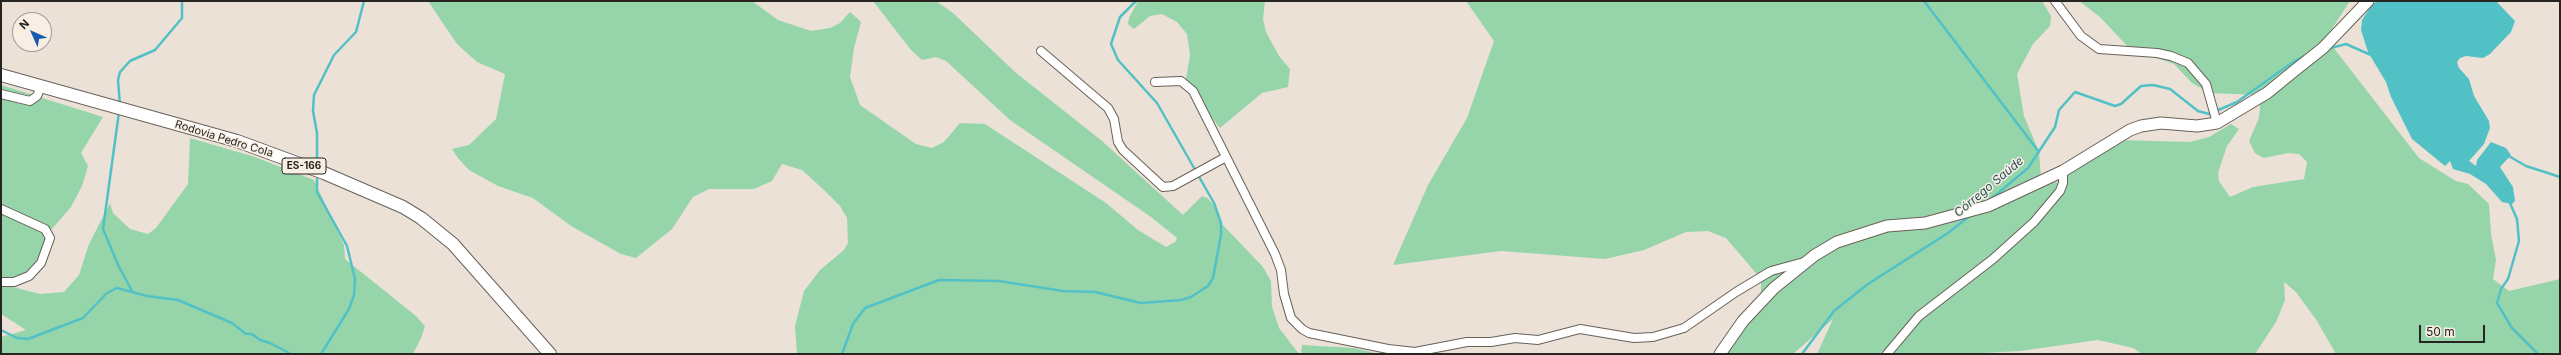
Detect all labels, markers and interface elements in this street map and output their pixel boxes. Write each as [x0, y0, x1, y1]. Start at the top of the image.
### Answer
north arrow [12, 12, 52, 52]
text: N [16, 16, 32, 32]
street label: Rodovia Pedro Cola [173, 118, 275, 160]
water label: Córrego Saúde [1951, 154, 2027, 220]
road number: ES-166 [282, 158, 326, 174]
scale bar [2421, 317, 2487, 343]
text: 50 m [2426, 324, 2455, 339]

